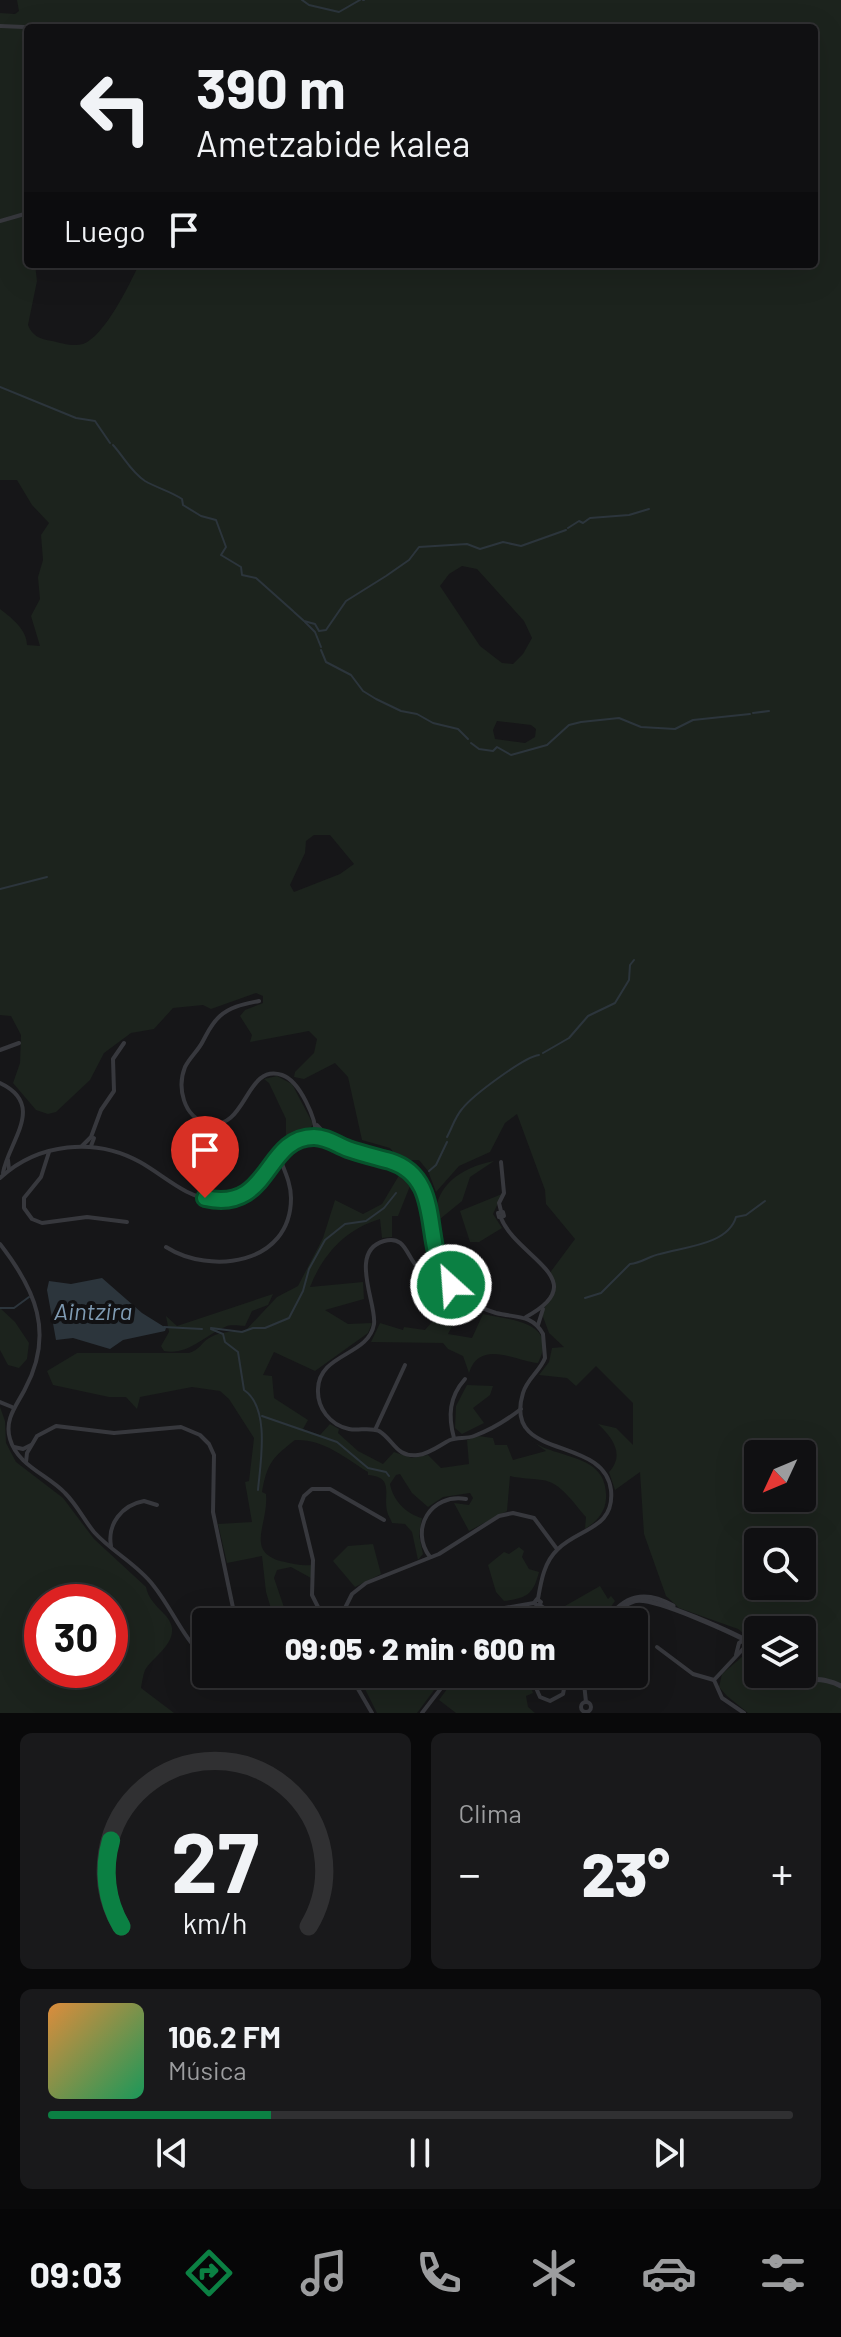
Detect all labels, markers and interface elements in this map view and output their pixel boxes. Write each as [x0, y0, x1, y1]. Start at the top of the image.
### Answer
text: 390 m [196, 53, 346, 120]
icon: left [64, 56, 168, 160]
text: Ametzabide kalea [196, 121, 471, 164]
icon: arrive [162, 208, 206, 252]
text: Luego [64, 212, 146, 248]
pin [171, 1116, 239, 1198]
icon: arrive [183, 1128, 227, 1172]
position arrow [409, 1243, 493, 1327]
water label: Aintzira [54, 1296, 132, 1325]
north arrow [744, 1440, 816, 1512]
map controls [744, 1440, 816, 1688]
button: search [744, 1528, 816, 1600]
speed limit sign: 30 [24, 1584, 128, 1688]
button: layers [744, 1616, 816, 1688]
text: 09:05 · 2 min · 600 m [285, 1630, 555, 1666]
text: Clima [459, 1797, 522, 1828]
text: 27 [171, 1810, 259, 1910]
text: 23° [582, 1837, 670, 1909]
text: − [459, 1846, 481, 1899]
text: + [771, 1846, 793, 1899]
text: km/h [183, 1905, 248, 1940]
text: 106.2 FM [168, 2018, 281, 2054]
text: Música [168, 2054, 247, 2085]
icon: previous [150, 2131, 194, 2175]
icon: pause [398, 2131, 442, 2175]
icon: next [647, 2131, 691, 2175]
icon: directions [181, 2245, 237, 2301]
icon: music [296, 2245, 352, 2301]
icon: phone [411, 2245, 467, 2301]
icon: climate [526, 2245, 582, 2301]
icon: car [641, 2245, 697, 2301]
icon: filters [755, 2245, 811, 2301]
text: 09:03 [29, 2252, 122, 2295]

